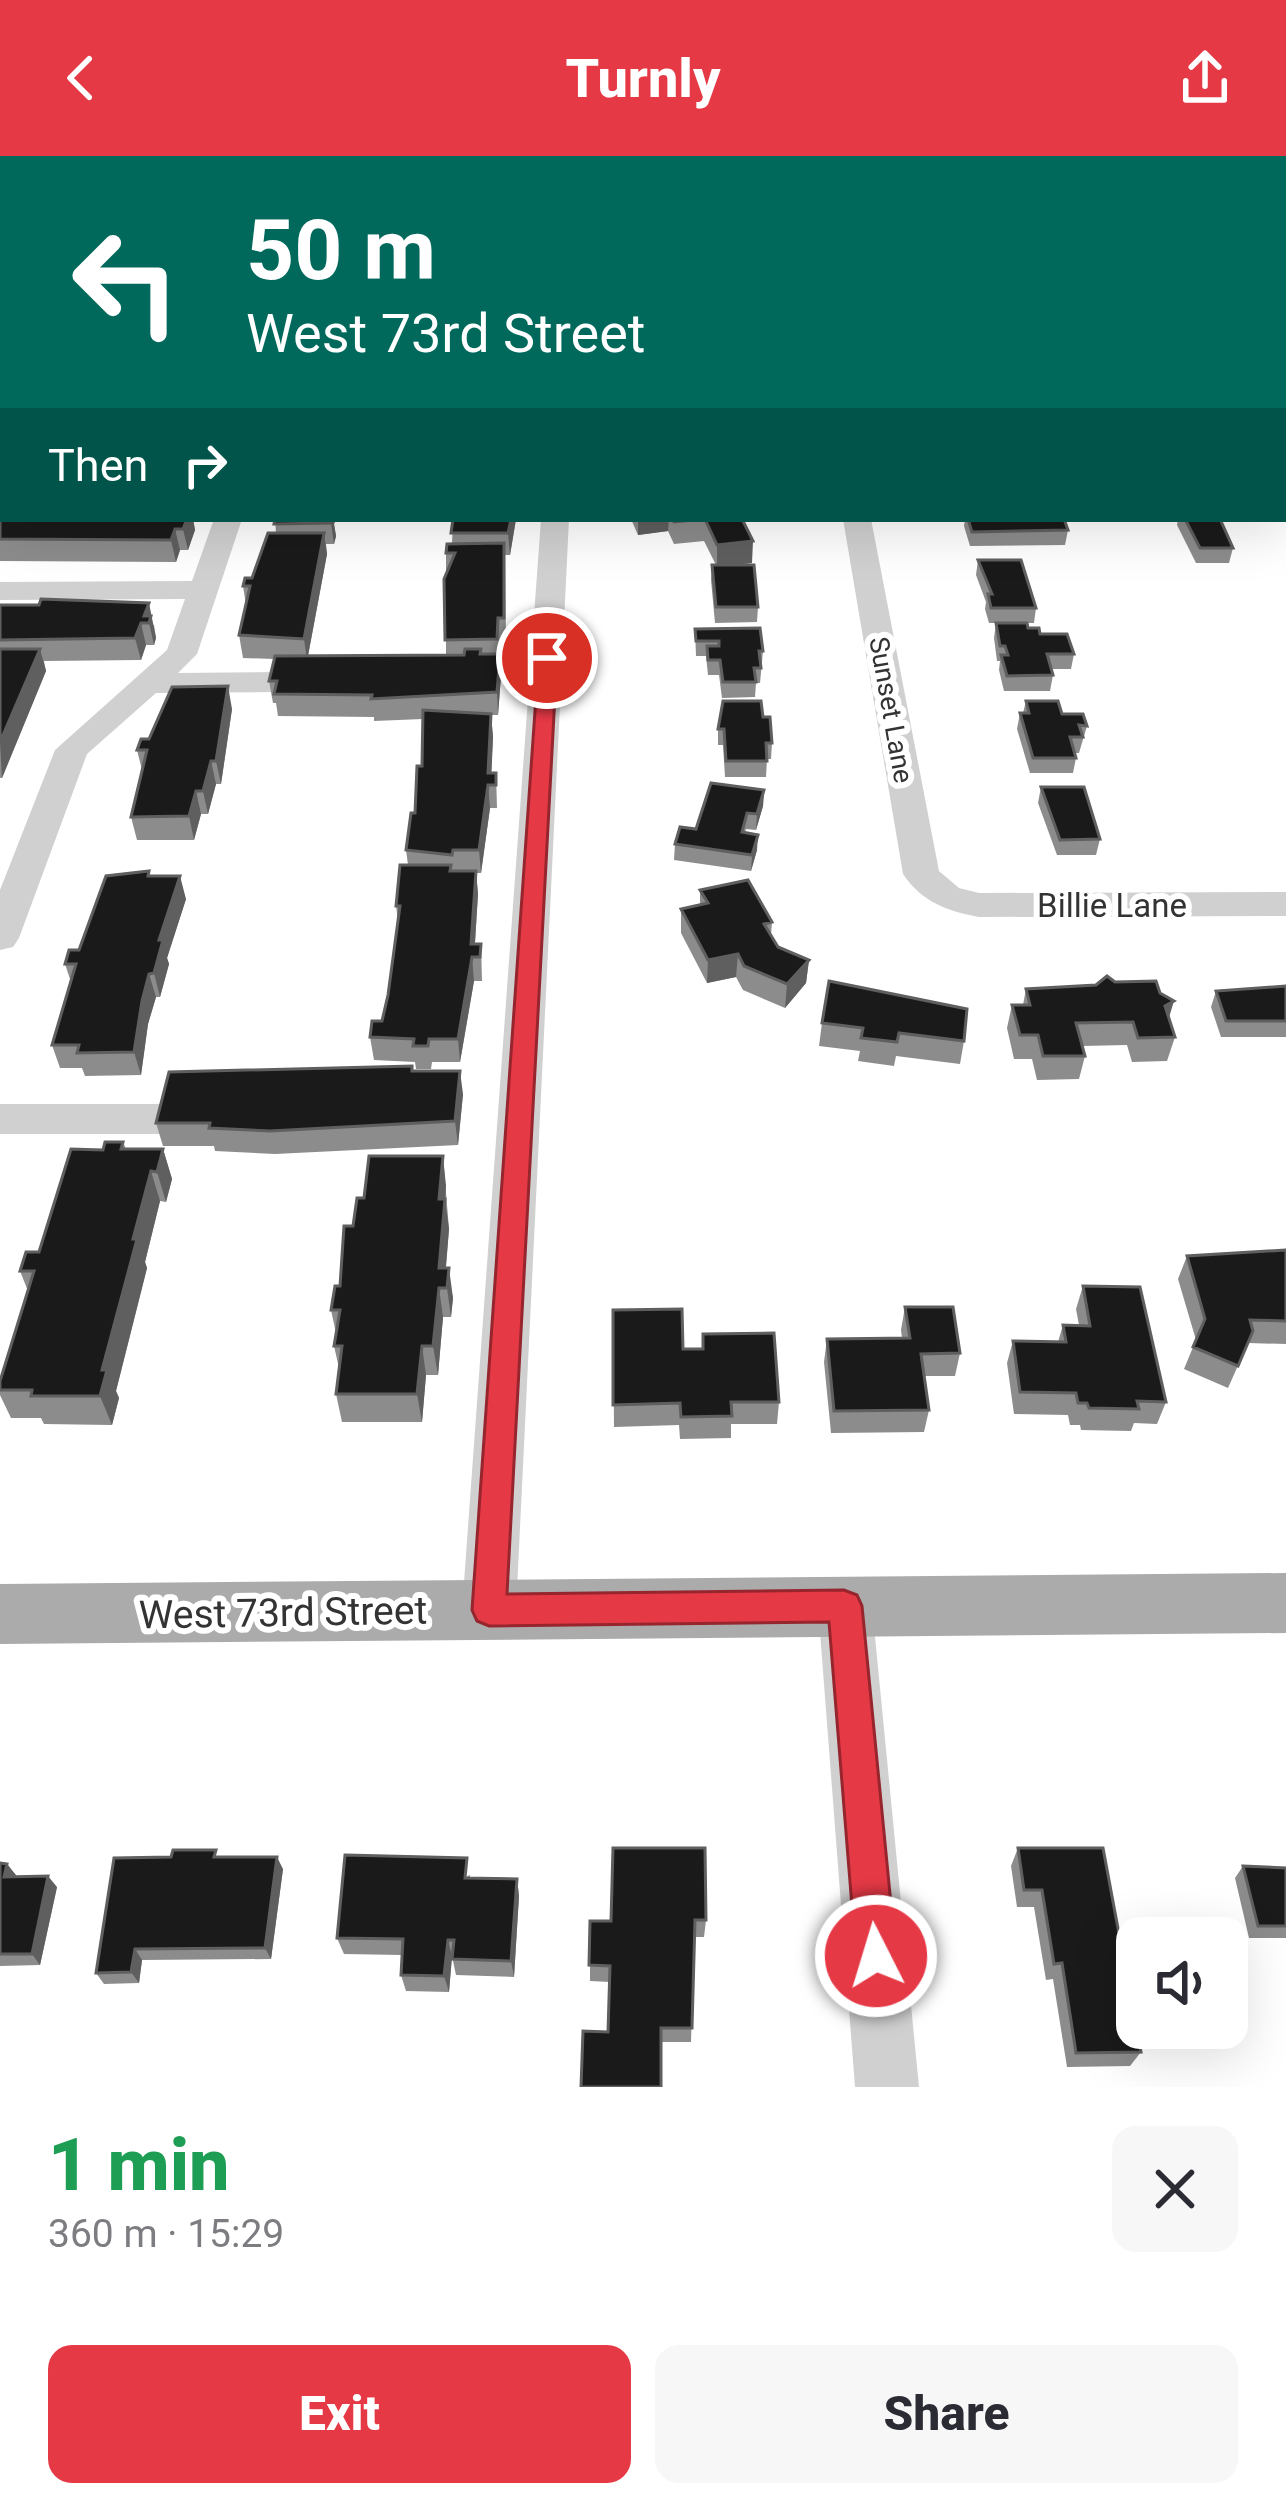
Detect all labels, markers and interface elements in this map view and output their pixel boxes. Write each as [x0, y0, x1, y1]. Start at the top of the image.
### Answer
icon: back [48, 45, 114, 111]
icon: share [1172, 45, 1238, 111]
text: Turnly [566, 47, 720, 110]
text: 50 m [246, 201, 436, 300]
icon: left [48, 204, 204, 360]
text: West 73rd Street [246, 302, 645, 365]
icon: right [172, 432, 238, 498]
text: Then [48, 439, 148, 492]
pin [496, 607, 598, 709]
icon: arrive [514, 625, 580, 691]
street label: Sunset Lane [862, 634, 920, 786]
street label: Billie Lane [1037, 886, 1187, 925]
street label: West 73rd Street [138, 1587, 428, 1639]
position arrow [813, 1893, 939, 2019]
map controls [1116, 1917, 1248, 2049]
button: sound [1116, 1917, 1248, 2049]
text: 1 min [48, 2123, 230, 2208]
button: close [1112, 2126, 1238, 2252]
text: 360 m · 15:29 [48, 2211, 284, 2257]
button: Exit [48, 2345, 631, 2483]
button: Share [655, 2345, 1238, 2483]

